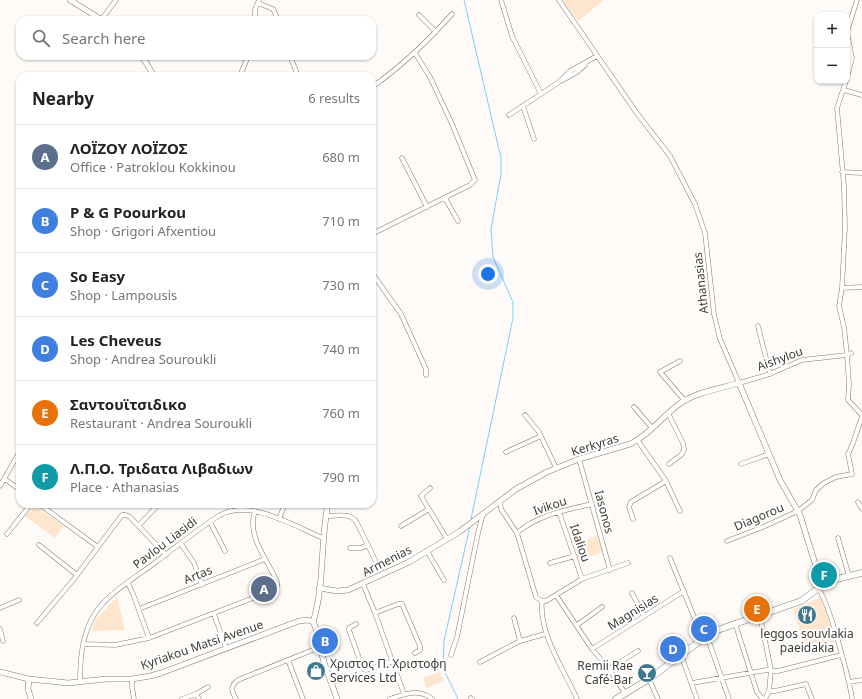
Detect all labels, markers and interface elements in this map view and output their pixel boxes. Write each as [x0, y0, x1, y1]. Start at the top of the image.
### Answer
map controls [814, 12, 850, 84]
button: + [814, 12, 850, 48]
search box [16, 16, 376, 60]
icon: search [30, 27, 52, 49]
text: Search here [62, 28, 145, 48]
button: − [814, 48, 850, 84]
text: Nearby [32, 87, 94, 110]
text: 6 results [308, 89, 360, 107]
text: ΛΟΪΖΟΥ ΛΟΪΖΟΣ [70, 138, 187, 158]
text: A [41, 148, 50, 166]
text: 680 m [322, 148, 360, 166]
text: Office · Patroklou Kokkinou [70, 158, 236, 176]
text: P & G Poourkou [70, 202, 186, 222]
text: B [41, 212, 49, 230]
text: 710 m [322, 212, 360, 230]
text: Shop · Grigori Afxentiou [70, 222, 216, 240]
street label: Athanasias [689, 251, 712, 315]
your location [478, 264, 498, 284]
text: So Easy [70, 266, 125, 286]
text: C [41, 276, 49, 294]
text: 730 m [322, 276, 360, 294]
text: Shop · Lampousis [70, 286, 177, 304]
text: Les Cheveus [70, 330, 162, 350]
text: D [40, 340, 50, 358]
text: 740 m [322, 340, 360, 358]
street label: Aishylou [754, 342, 805, 375]
text: Shop · Andrea Souroukli [70, 350, 216, 368]
text: Σαντουϊτσιδικο [70, 394, 187, 414]
text: E [41, 404, 49, 422]
text: 760 m [322, 404, 360, 422]
text: Restaurant · Andrea Souroukli [70, 414, 252, 432]
street label: Kerkyras [569, 429, 621, 460]
text: Λ.Π.Ο. Τριδατα Λιβαδιων [70, 458, 253, 478]
text: F [41, 468, 49, 486]
text: 790 m [322, 468, 360, 486]
text: Place · Athanasias [70, 478, 179, 496]
street label: Iasonos [591, 488, 618, 536]
street label: Ivikou [531, 492, 569, 519]
street label: Diagorou [731, 498, 786, 535]
street label: Pavlou Liasidi [129, 513, 200, 572]
street label: Idaliou [566, 522, 595, 564]
street label: Armenias [359, 541, 415, 580]
pin: F [811, 560, 837, 590]
street label: Artas [181, 561, 215, 588]
pin: A [251, 574, 277, 604]
street label: Magnisias [604, 589, 662, 634]
pin: E [744, 594, 770, 624]
restaurant icon: leggos souvlakia paeidakia [796, 604, 818, 626]
pin: C [691, 614, 717, 644]
street label: Kyriakou Matsi Avenue [138, 615, 266, 673]
place label: leggos souvlakia paeidakia [760, 625, 854, 656]
pin: B [312, 626, 338, 656]
pin: D [660, 634, 686, 664]
place label: Χριστος Π. Χριστοφη Services Ltd [330, 655, 447, 686]
place label: Remii Rae Café-Bar [577, 657, 633, 688]
shop icon: Χριστος Π. Χριστοφη Services Ltd [305, 660, 327, 682]
bar icon: Remii Rae Café-Bar [636, 662, 658, 684]

